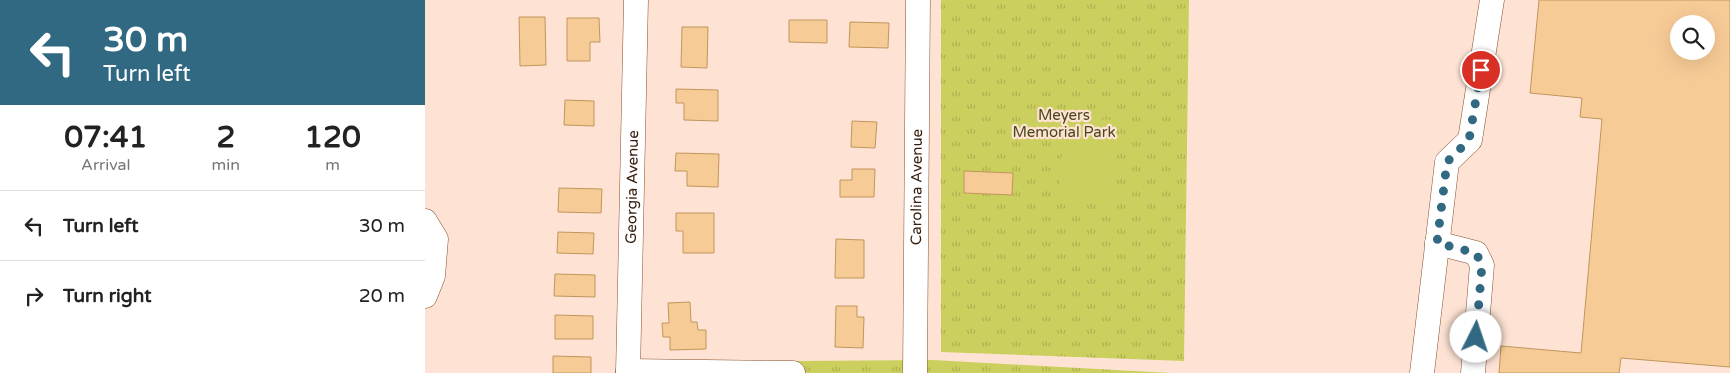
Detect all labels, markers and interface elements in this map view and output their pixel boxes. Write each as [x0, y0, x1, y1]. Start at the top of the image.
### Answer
map controls [1670, 15, 1715, 60]
button: search [1670, 15, 1715, 60]
text: 30 m [103, 19, 188, 61]
icon: left [20, 20, 85, 85]
pin [1460, 49, 1502, 91]
icon: arrive [1467, 56, 1495, 84]
text: Turn left [103, 61, 191, 87]
park label: Meyers Memorial Park [1012, 106, 1116, 141]
text: 07:41 [64, 119, 147, 156]
text: 2 [216, 119, 235, 156]
text: 120 [304, 119, 361, 156]
street label: Carolina Avenue [907, 129, 926, 245]
street label: Georgia Avenue [622, 130, 642, 244]
text: Arrival [81, 155, 131, 175]
text: min [212, 155, 240, 175]
text: m [325, 155, 340, 175]
icon: left [20, 212, 48, 240]
text: Turn left [63, 215, 139, 237]
text: 30 m [359, 215, 405, 237]
icon: right [20, 282, 48, 310]
text: Turn right [63, 285, 151, 307]
text: 20 m [359, 285, 405, 307]
position arrow [1449, 310, 1501, 362]

